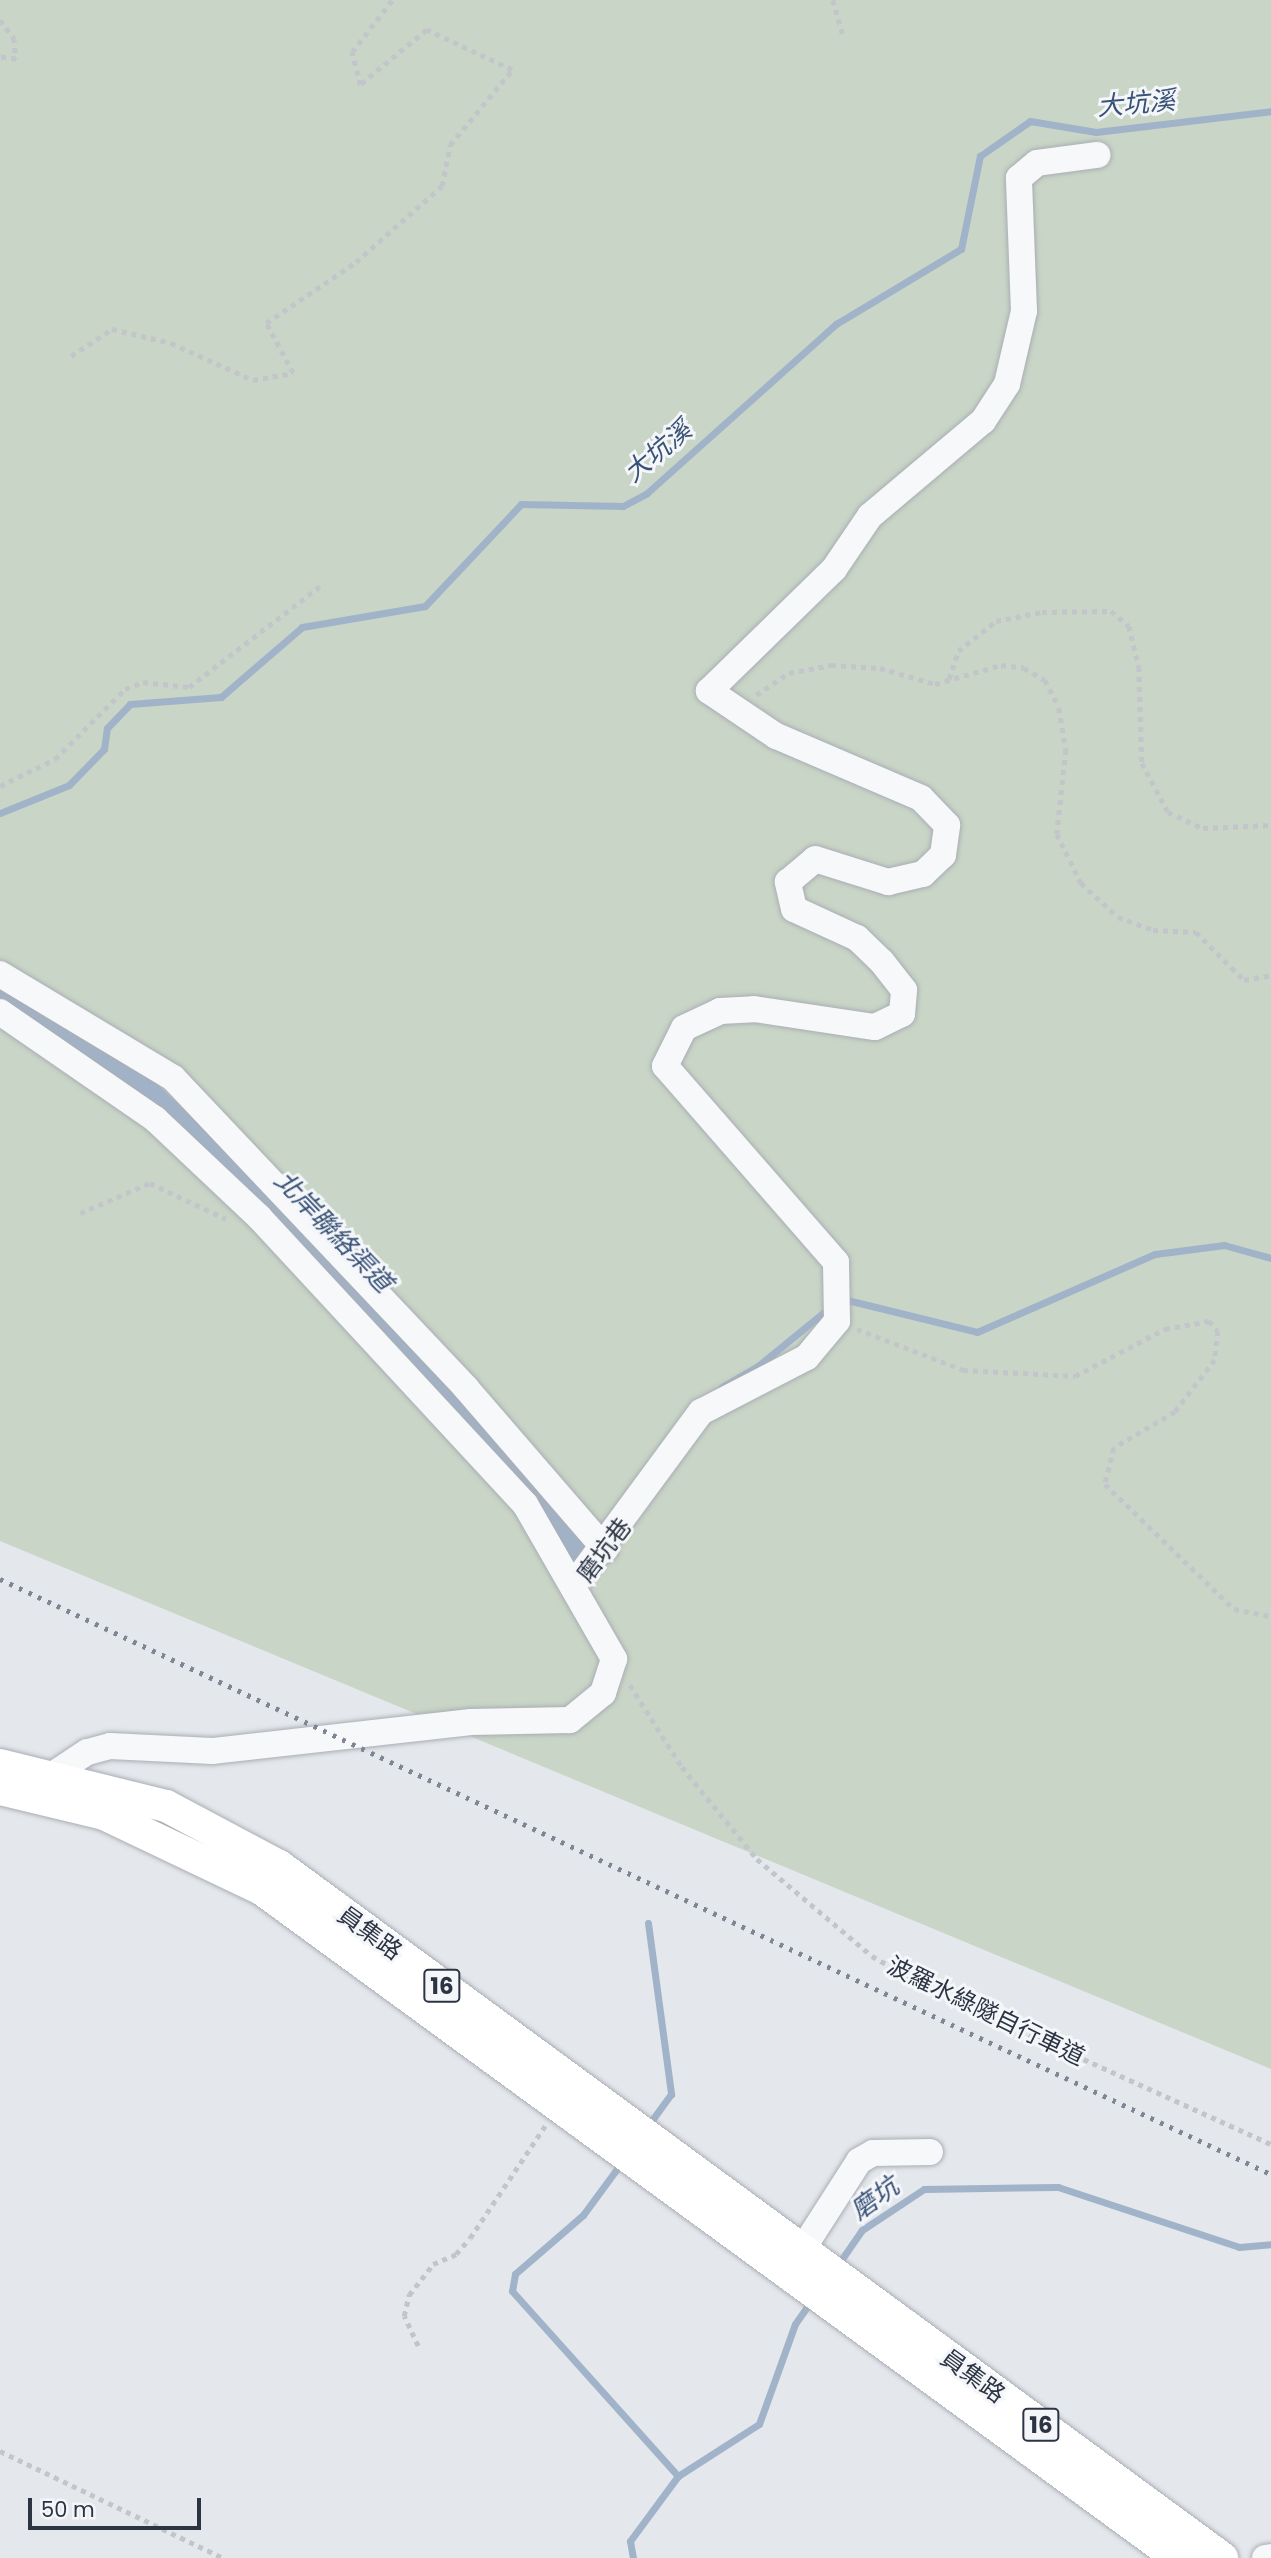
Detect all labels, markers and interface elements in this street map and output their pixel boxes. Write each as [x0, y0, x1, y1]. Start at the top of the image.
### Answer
water label: 大坑溪 [1096, 85, 1176, 123]
water label: 大坑溪 [618, 415, 698, 489]
water label: 北岸聯絡渠道 [268, 1165, 398, 1299]
street label: 磨坑巷 [571, 1513, 637, 1587]
street label: 員集路 [332, 1900, 408, 1966]
street label: 波羅水綠隧自行車道 [883, 1951, 1089, 2071]
road number: 16 [423, 1966, 461, 2006]
water label: 磨坑 [845, 2171, 905, 2227]
street label: 員集路 [935, 2343, 1011, 2409]
road number: 16 [1022, 2406, 1060, 2444]
scale bar [32, 2484, 205, 2528]
text: 50 m [41, 2495, 95, 2524]

